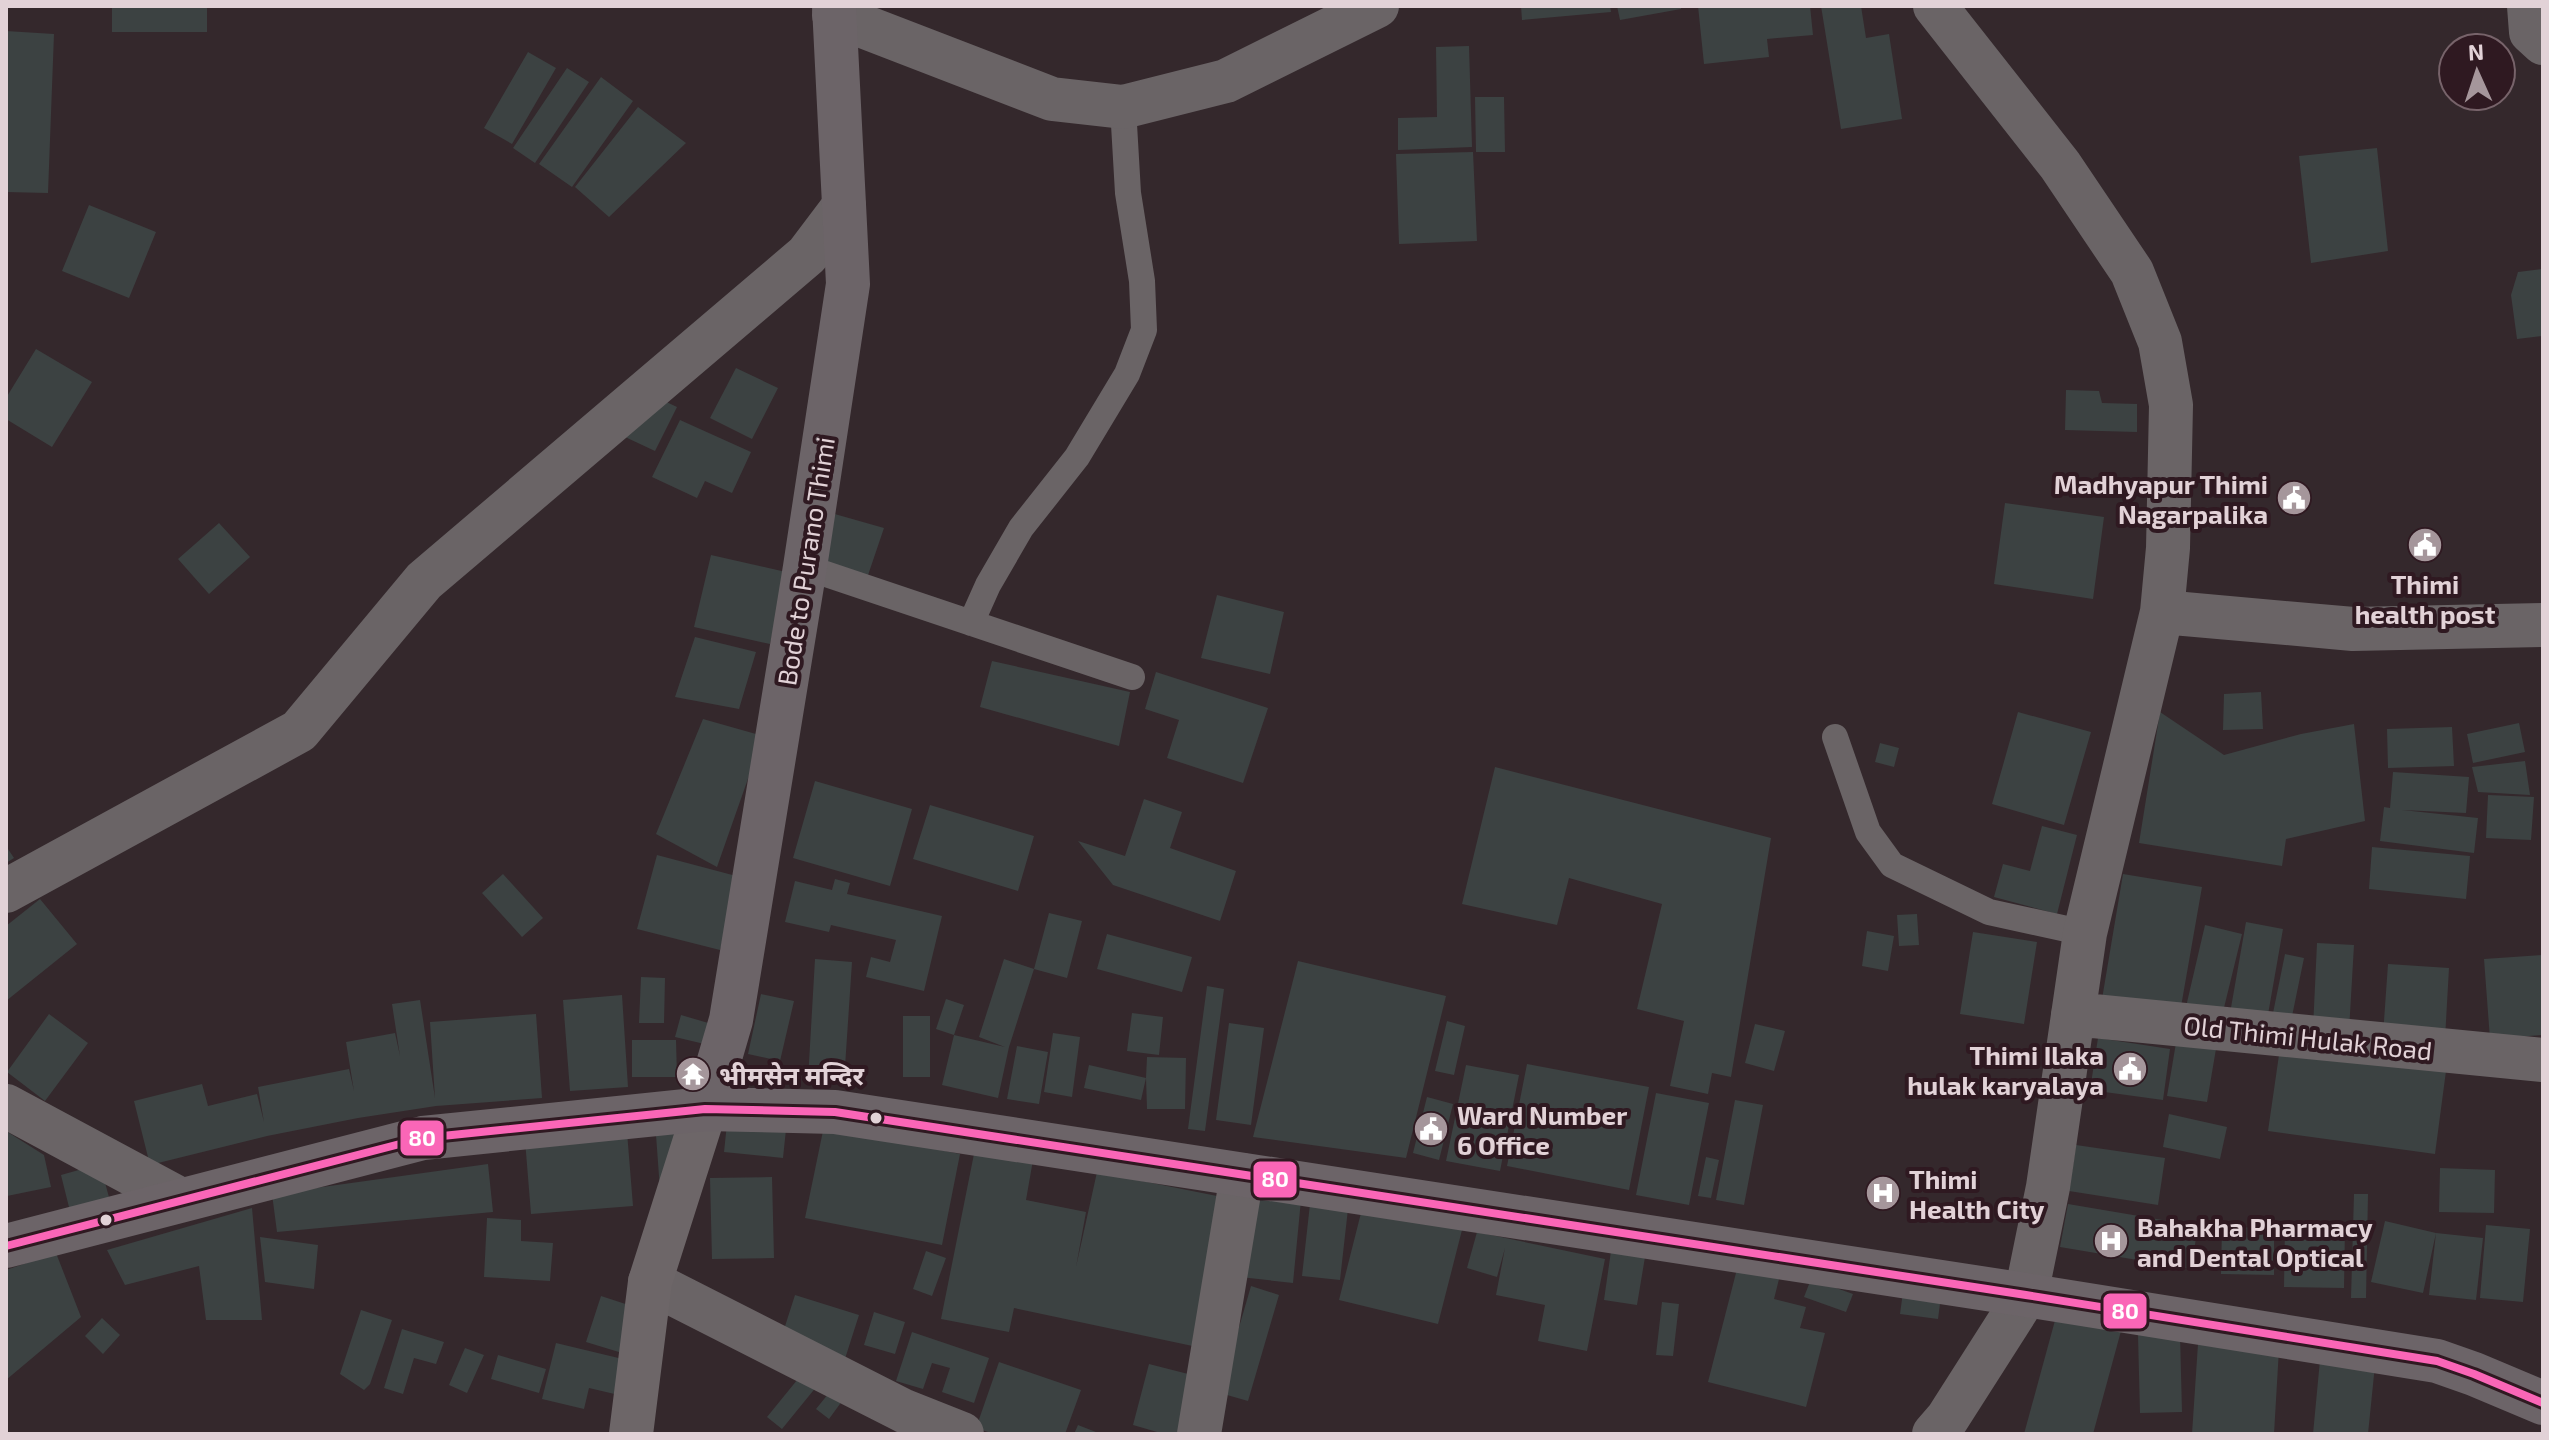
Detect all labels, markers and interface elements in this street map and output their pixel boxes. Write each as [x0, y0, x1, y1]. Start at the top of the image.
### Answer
north arrow [2437, 32, 2517, 112]
text: N [2467, 38, 2485, 64]
street label: Bode to Purano Thimi [770, 434, 840, 688]
place label: Madhyapur Thimi Nagarpalika [2054, 468, 2268, 529]
public building icon: Madhyapur Thimi Nagarpalika [2275, 479, 2313, 517]
public building icon: Thimi health post [2406, 526, 2444, 564]
place label: Thimi health post [2355, 568, 2496, 629]
street label: Old Thimi Hulak Road [2182, 1009, 2434, 1065]
place label: Thimi Ilaka hulak karyalaya [1907, 1039, 2104, 1101]
public building icon: Thimi Ilaka hulak karyalaya [2111, 1050, 2149, 1088]
temple icon: भीमसेन मन्दिर [674, 1055, 712, 1093]
place label: भीमसेन मन्दिर [719, 1059, 864, 1090]
place label: Ward Number 6 Office [1457, 1099, 1627, 1160]
unlabelled marker [868, 1110, 884, 1126]
public building icon: Ward Number 6 Office [1412, 1110, 1450, 1148]
line badge: 80 [399, 1119, 445, 1157]
text: 80 [408, 1124, 436, 1150]
line badge: 80 [1252, 1160, 1298, 1199]
place label: Thimi Health City [1909, 1163, 2045, 1225]
text: 80 [1261, 1165, 1289, 1191]
hospital icon: Thimi Health City [1864, 1174, 1902, 1212]
place label: Bahakha Pharmacy and Dental Optical [2137, 1211, 2373, 1272]
unlabelled marker [98, 1212, 114, 1228]
hospital icon: Bahakha Pharmacy and Dental Optical [2092, 1222, 2130, 1260]
line badge: 80 [2102, 1292, 2148, 1330]
text: 80 [2111, 1297, 2139, 1323]

